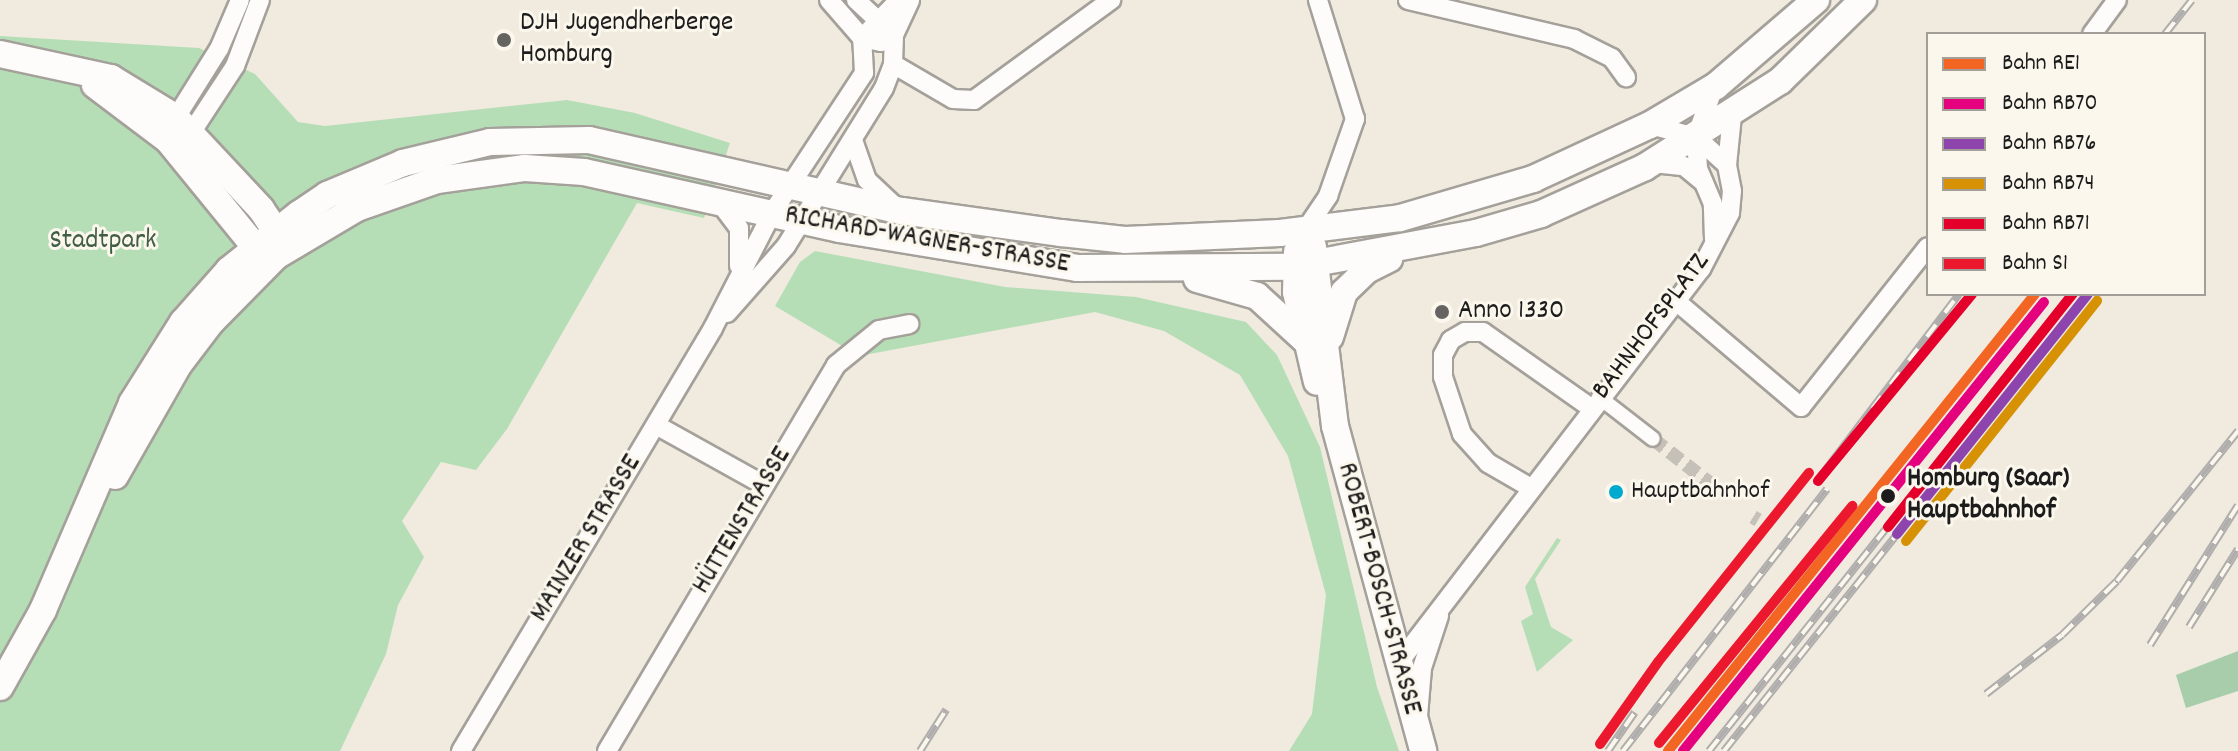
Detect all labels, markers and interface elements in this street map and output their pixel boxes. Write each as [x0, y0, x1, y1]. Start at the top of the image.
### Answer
place label: DJH Jugendherberge Homburg [520, 7, 733, 73]
marker: DJH Jugendherberge Homburg [495, 31, 513, 49]
legend [1926, 32, 2206, 296]
text: Bahn RE1 [2002, 47, 2080, 81]
text: Bahn RB70 [2002, 87, 2098, 121]
text: Bahn RB76 [2002, 127, 2096, 161]
text: Bahn RB74 [2002, 167, 2094, 201]
street label: RICHARD-WAGNER-STRASSE [782, 199, 1072, 283]
text: Bahn RB71 [2002, 207, 2090, 241]
park label: Stadtpark [49, 225, 157, 259]
street label: BAHNHOFSPLATZ [1586, 247, 1718, 407]
text: Bahn S1 [2002, 247, 2068, 281]
place label: Anno 1330 [1458, 295, 1564, 329]
marker: Anno 1330 [1433, 303, 1451, 321]
street label: HÜTTENSTRASSE [686, 441, 800, 601]
street label: MAINZER STRASSE [524, 449, 650, 629]
street label: ROBERT-BOSCH-STRASSE [1328, 459, 1428, 719]
place label: Homburg (Saar) Hauptbahnhof [1907, 463, 2069, 529]
place label: Hauptbahnhof [1631, 476, 1769, 508]
marker: Hauptbahnhof [1608, 484, 1624, 500]
marker: Homburg (Saar) Hauptbahnhof [1876, 484, 1900, 508]

